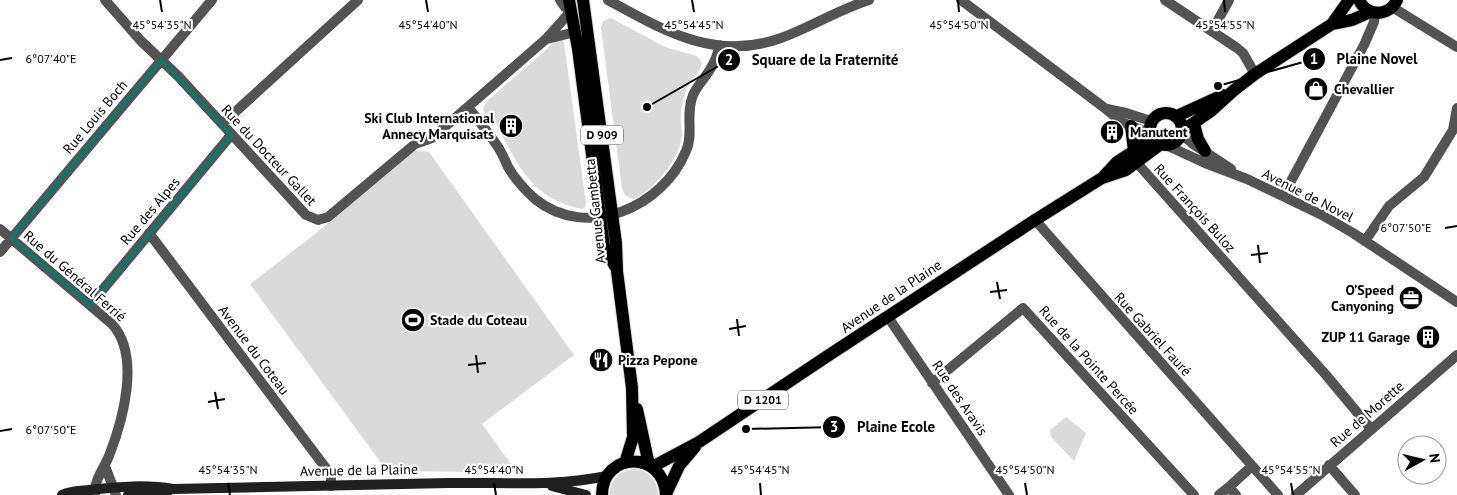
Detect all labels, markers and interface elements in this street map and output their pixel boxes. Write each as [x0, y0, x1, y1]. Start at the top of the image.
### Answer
text: 45°54'35"N [132, 17, 192, 32]
text: 45°54'40"N [398, 17, 458, 32]
text: 45°54'45"N [664, 17, 724, 32]
text: 45°54'50"N [929, 17, 989, 32]
text: 45°54'55"N [1195, 17, 1255, 32]
callout: Plaine Novel [1301, 44, 1427, 74]
callout: Square de la Fraternité [717, 45, 909, 75]
text: 1 [1310, 49, 1318, 68]
text: Plaine Novel [1337, 49, 1418, 68]
text: 2 [725, 50, 733, 69]
text: Square de la Fraternité [752, 50, 899, 69]
text: 6°07'40"E [26, 51, 76, 66]
street label: Rue Louis Boch [59, 76, 131, 158]
shop icon: Chevallier [1303, 76, 1329, 102]
place label: Chevallier [1334, 80, 1394, 98]
street label: Rue du Docteur Gallet [218, 101, 321, 209]
place label: Ski Club International Annecy Marquisats [364, 109, 495, 143]
building icon: Ski Club International Annecy Marquisats [498, 113, 524, 139]
building icon: Manutent [1099, 119, 1125, 145]
place label: Manutent [1130, 123, 1188, 141]
road number: D 909 [581, 126, 623, 144]
street label: Avenue Gambetta [581, 158, 609, 264]
street label: Rue François Buloz [1150, 160, 1240, 256]
street label: Avenue de Novel [1259, 164, 1357, 226]
street label: Rue des Alpes [116, 173, 184, 249]
text: 6°07'50"E [1381, 220, 1431, 235]
street label: Rue du Général Ferrié [20, 227, 130, 325]
street label: Avenue de la Plaine [837, 256, 945, 336]
place label: O’Speed Canyoning [1331, 281, 1394, 315]
office icon: O’Speed Canyoning [1398, 285, 1424, 311]
street label: Rue Gabriel Fauré [1111, 288, 1195, 380]
street label: Avenue du Coteau [214, 302, 294, 398]
street label: Rue de la Pointe Percée [1035, 302, 1143, 418]
sports icon: Stade du Coteau [400, 307, 426, 333]
place label: Stade du Coteau [430, 311, 527, 329]
building icon: ZUP 11 Garage [1415, 324, 1441, 350]
place label: ZUP 11 Garage [1322, 328, 1410, 346]
restaurant icon: Pizza Pepone [588, 347, 614, 373]
place label: Pizza Pepone [618, 351, 698, 369]
street label: Rue des Aravis [928, 357, 992, 439]
street label: Rue de Morette [1326, 377, 1408, 451]
road number: D 1201 [738, 390, 788, 410]
callout: Plaine Ecole [822, 412, 945, 442]
text: 3 [830, 417, 838, 436]
text: Plaine Ecole [857, 417, 935, 436]
text: 6°07'50"E [26, 422, 76, 437]
north arrow [1397, 435, 1447, 485]
text: N [1425, 452, 1444, 464]
street label: Avenue de la Plaine [300, 460, 418, 480]
text: 45°54'35"N [198, 462, 258, 477]
text: 45°54'40"N [464, 462, 524, 477]
text: 45°54'45"N [730, 462, 790, 477]
text: 45°54'50"N [995, 462, 1055, 477]
text: 45°54'55"N [1261, 462, 1321, 477]

